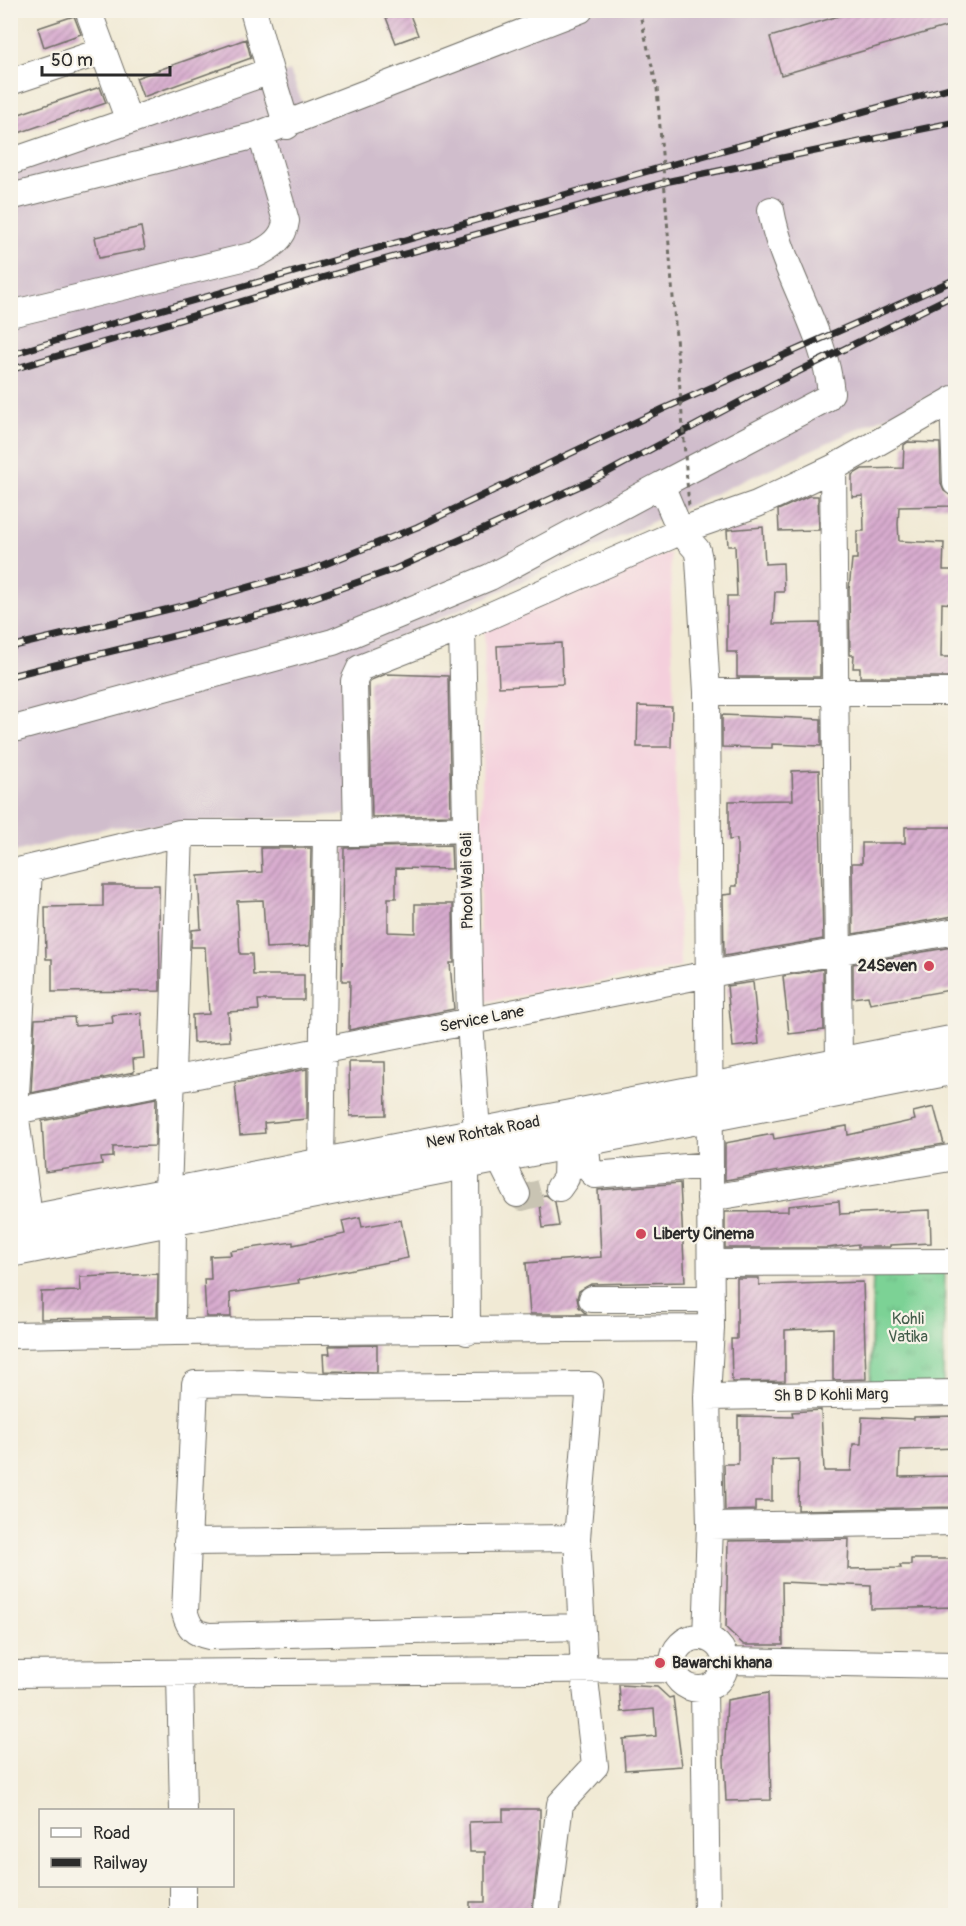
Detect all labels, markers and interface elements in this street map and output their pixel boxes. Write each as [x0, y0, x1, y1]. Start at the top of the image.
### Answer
scale bar [42, 39, 170, 77]
text: 50 m [51, 49, 93, 72]
street label: Phool Wali Gali [456, 832, 478, 930]
place label: 24Seven [858, 956, 917, 976]
marker: 24Seven [922, 959, 936, 973]
street label: Service Lane [438, 1001, 526, 1037]
street label: New Rohtak Road [424, 1111, 542, 1153]
place label: Liberty Cinema [653, 1224, 755, 1244]
marker: Liberty Cinema [634, 1227, 648, 1241]
park label: Kohli Vatika [888, 1309, 928, 1347]
street label: Sh B D Kohli Marg [773, 1384, 889, 1406]
place label: Bawarchi khana [672, 1653, 773, 1673]
marker: Bawarchi khana [653, 1656, 667, 1670]
legend [39, 1809, 234, 1887]
text: Road [93, 1822, 130, 1845]
text: Railway [93, 1852, 148, 1875]

